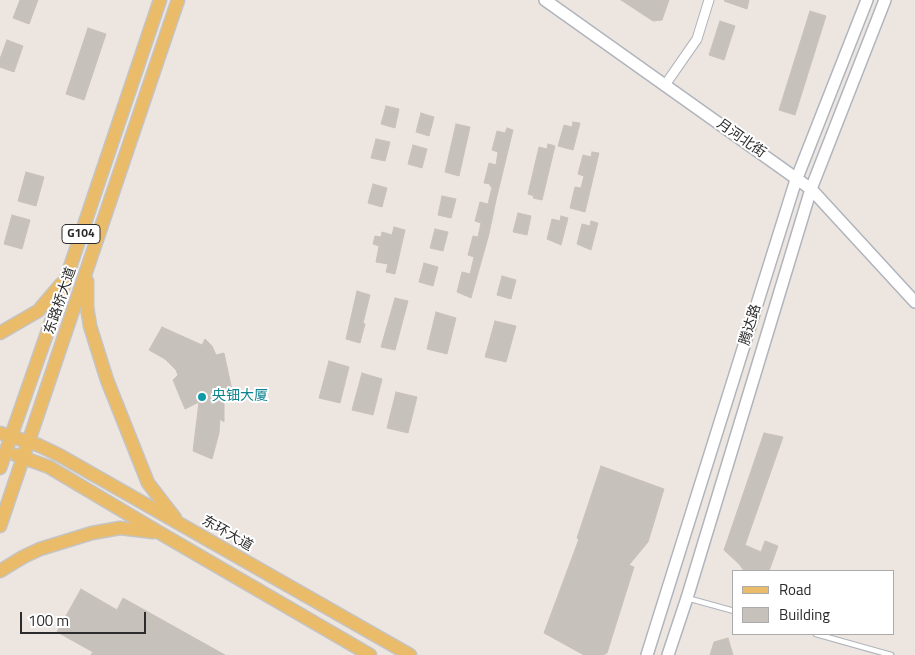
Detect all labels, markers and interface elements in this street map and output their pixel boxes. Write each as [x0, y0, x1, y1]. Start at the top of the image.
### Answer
street label: 月河北街 [713, 116, 769, 162]
road number: G104 [62, 224, 100, 243]
street label: 东路桥大道 [42, 265, 80, 337]
street label: 腾达路 [737, 302, 765, 348]
place label: 央钿大厦 [212, 389, 268, 405]
marker: 央钿大厦 [196, 391, 208, 403]
street label: 东环大道 [199, 513, 255, 555]
legend [732, 570, 895, 635]
text: Road [779, 578, 811, 601]
scale bar [22, 602, 149, 634]
text: Building [779, 603, 830, 626]
text: 100 m [28, 609, 69, 632]

